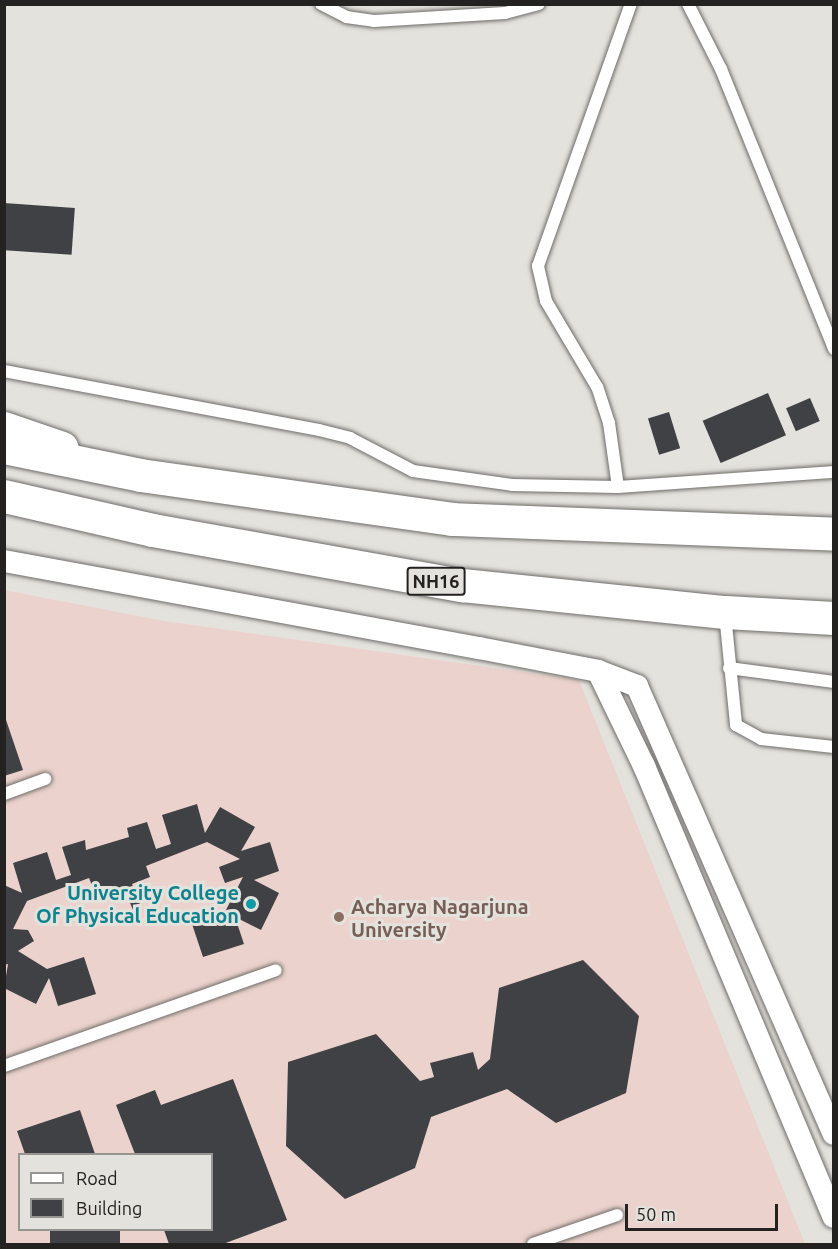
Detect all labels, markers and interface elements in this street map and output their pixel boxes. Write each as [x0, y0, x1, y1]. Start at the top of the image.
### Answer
road number: NH16 [406, 566, 466, 596]
place label: University College Of Physical Education [36, 880, 239, 927]
place label: Acharya Nagarjuna University [351, 894, 529, 941]
marker: University College Of Physical Education [244, 897, 258, 911]
marker: Acharya Nagarjuna University [332, 910, 346, 924]
legend [18, 1153, 213, 1231]
text: Road [76, 1168, 118, 1188]
scale bar [628, 1192, 781, 1230]
text: Building [76, 1198, 142, 1218]
text: 50 m [636, 1204, 676, 1224]

